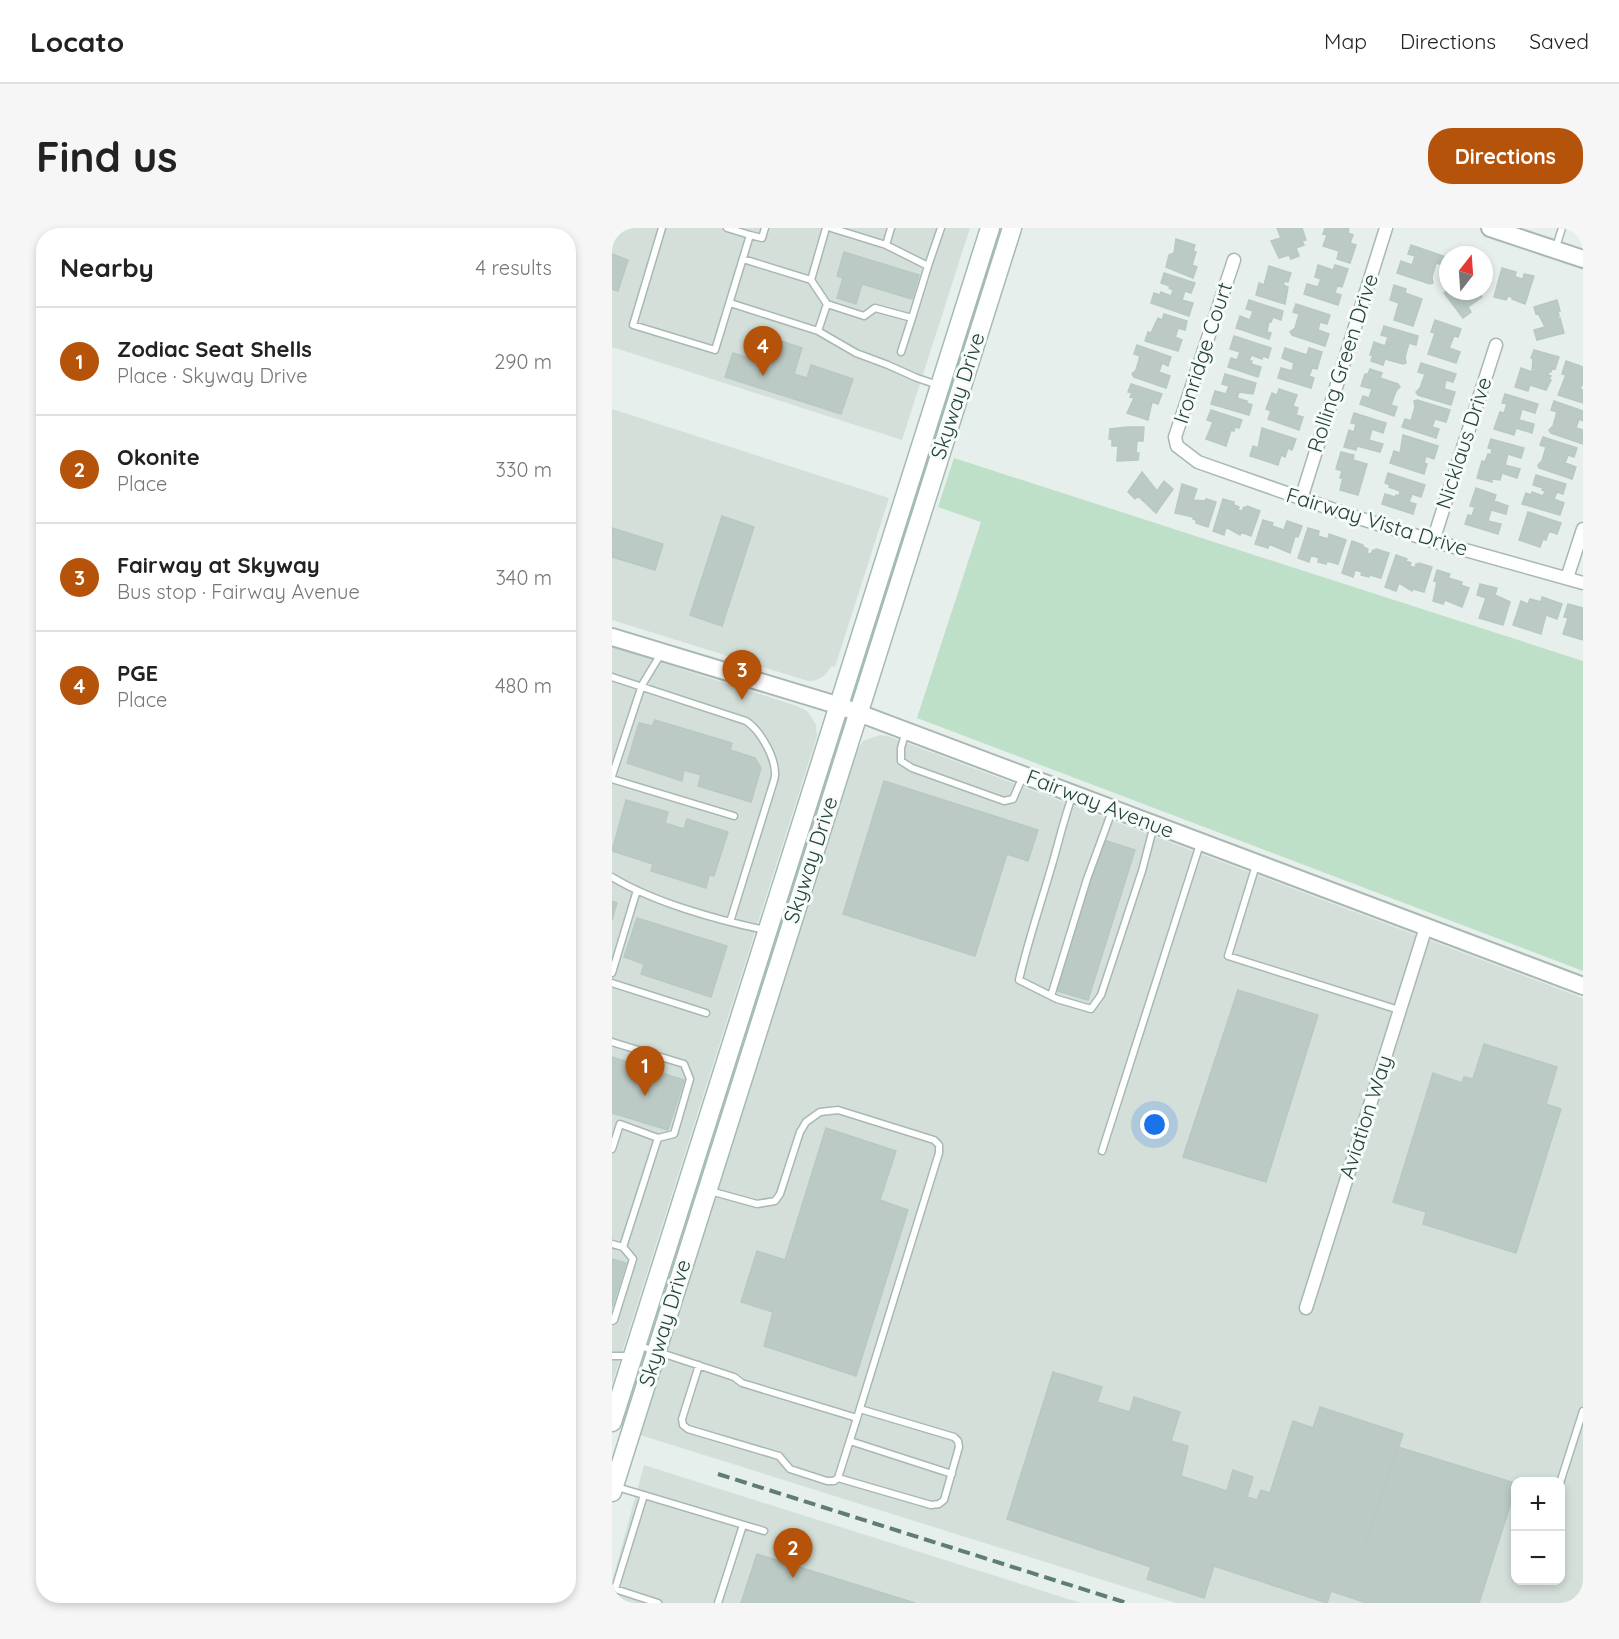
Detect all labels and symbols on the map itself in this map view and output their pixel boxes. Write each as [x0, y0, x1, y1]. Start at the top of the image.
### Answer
north arrow [1439, 246, 1493, 300]
street label: Rolling Green Drive [1301, 270, 1383, 455]
street label: Ironridge Court [1167, 279, 1237, 427]
pin: 4 [744, 326, 782, 376]
street label: Skyway Drive [924, 329, 990, 462]
street label: Nicklaus Drive [1429, 373, 1497, 512]
street label: Fairway Vista Drive [1283, 481, 1471, 561]
pin: 3 [722, 650, 762, 700]
street label: Fairway Avenue [1023, 763, 1178, 843]
street label: Skyway Drive [777, 793, 843, 926]
pin: 1 [626, 1046, 664, 1096]
street label: Aviation Way [1333, 1052, 1397, 1182]
your location [1140, 1110, 1169, 1139]
street label: Skyway Drive [632, 1256, 696, 1390]
pin: 2 [774, 1528, 813, 1578]

